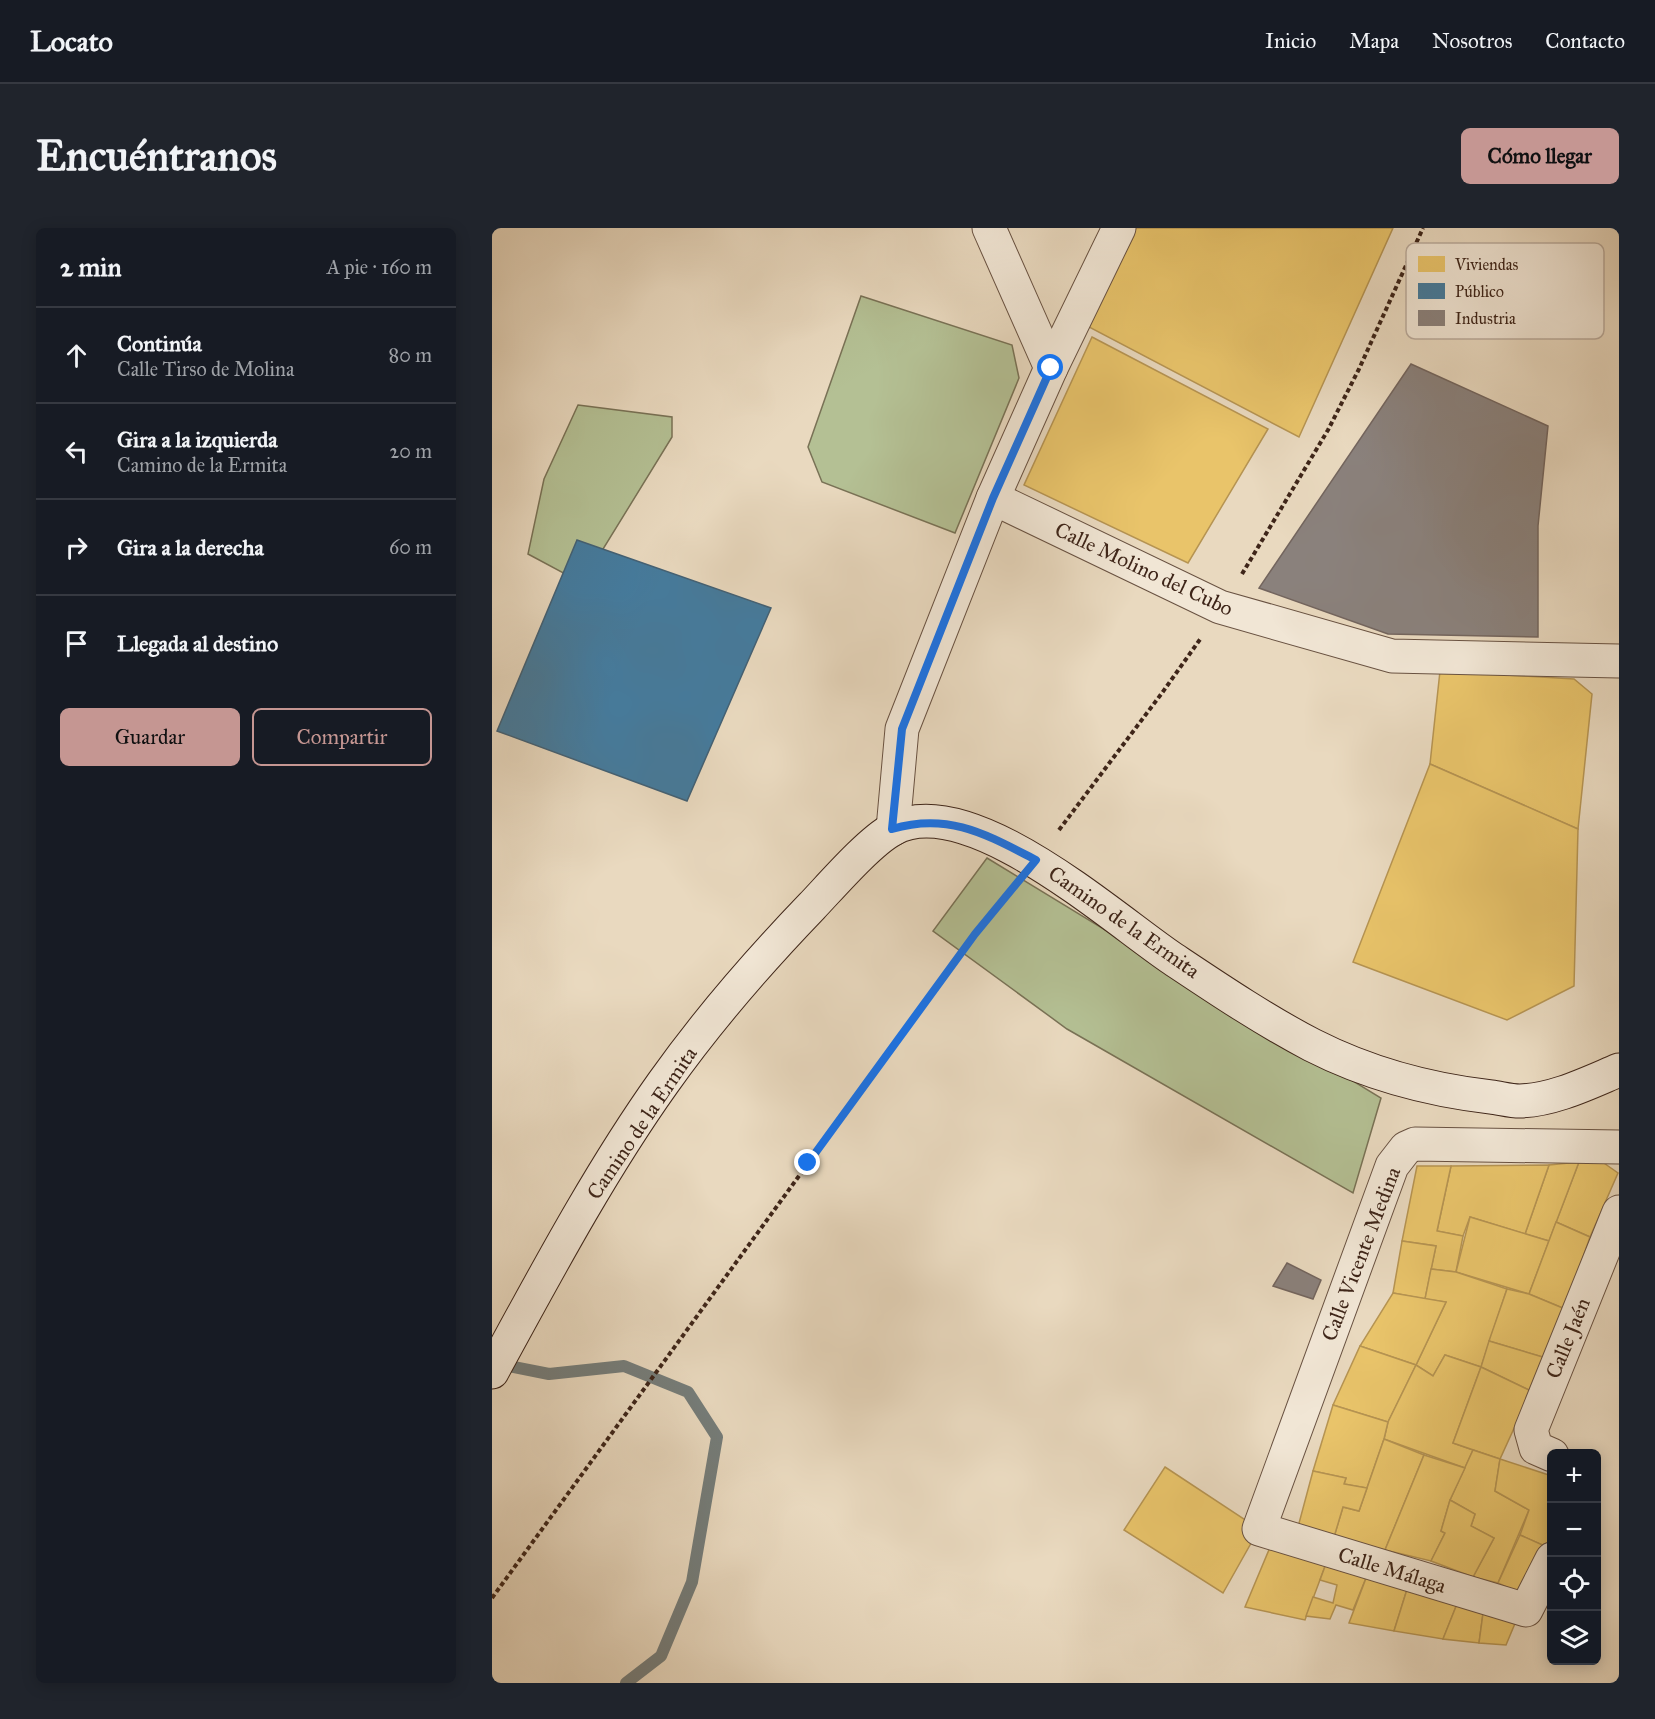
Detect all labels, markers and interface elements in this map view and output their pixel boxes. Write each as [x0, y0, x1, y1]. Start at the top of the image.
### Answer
text: Locato [30, 24, 113, 59]
text: Inicio [1265, 28, 1316, 54]
text: Mapa [1349, 28, 1399, 54]
text: Nosotros [1432, 28, 1512, 54]
text: Contacto [1545, 28, 1625, 54]
button: Cómo llegar [1461, 128, 1619, 184]
text: Encuéntranos [36, 130, 277, 182]
legend [1406, 243, 1604, 339]
text: 2 min [60, 251, 121, 283]
text: A pie · 160 m [327, 255, 432, 279]
text: Viviendas [1454, 255, 1519, 274]
text: Público [1455, 282, 1504, 301]
text: Industria [1455, 309, 1516, 328]
text: Continúa [117, 330, 202, 357]
icon: ahead [60, 339, 93, 372]
text: 80 m [389, 343, 432, 367]
route start [1037, 354, 1063, 380]
text: Calle Tirso de Molina [117, 357, 294, 381]
text: Gira a la izquierda [117, 426, 278, 453]
icon: left [60, 435, 93, 468]
text: 20 m [389, 439, 432, 463]
text: Camino de la Ermita [117, 453, 287, 477]
street label: Calle Molino del Cubo [1051, 516, 1238, 622]
icon: right [60, 531, 93, 564]
text: Gira a la derecha [117, 534, 264, 561]
text: 60 m [389, 535, 432, 559]
icon: arrive [60, 627, 93, 660]
text: Llegada al destino [117, 630, 278, 657]
button: Guardar [60, 708, 240, 766]
button: Compartir [252, 708, 432, 766]
street label: Camino de la Ermita [1043, 860, 1205, 984]
street label: Camino de la Ermita [581, 1042, 703, 1204]
route end [794, 1149, 820, 1175]
street label: Calle Vicente Medina [1316, 1163, 1406, 1345]
street label: Calle Jaén [1540, 1294, 1596, 1382]
map controls [1547, 1449, 1601, 1665]
button: + [1547, 1449, 1601, 1503]
button: − [1547, 1503, 1601, 1557]
street label: Calle Málaga [1335, 1541, 1449, 1599]
button: locate [1547, 1557, 1601, 1611]
button: layers [1547, 1611, 1601, 1665]

